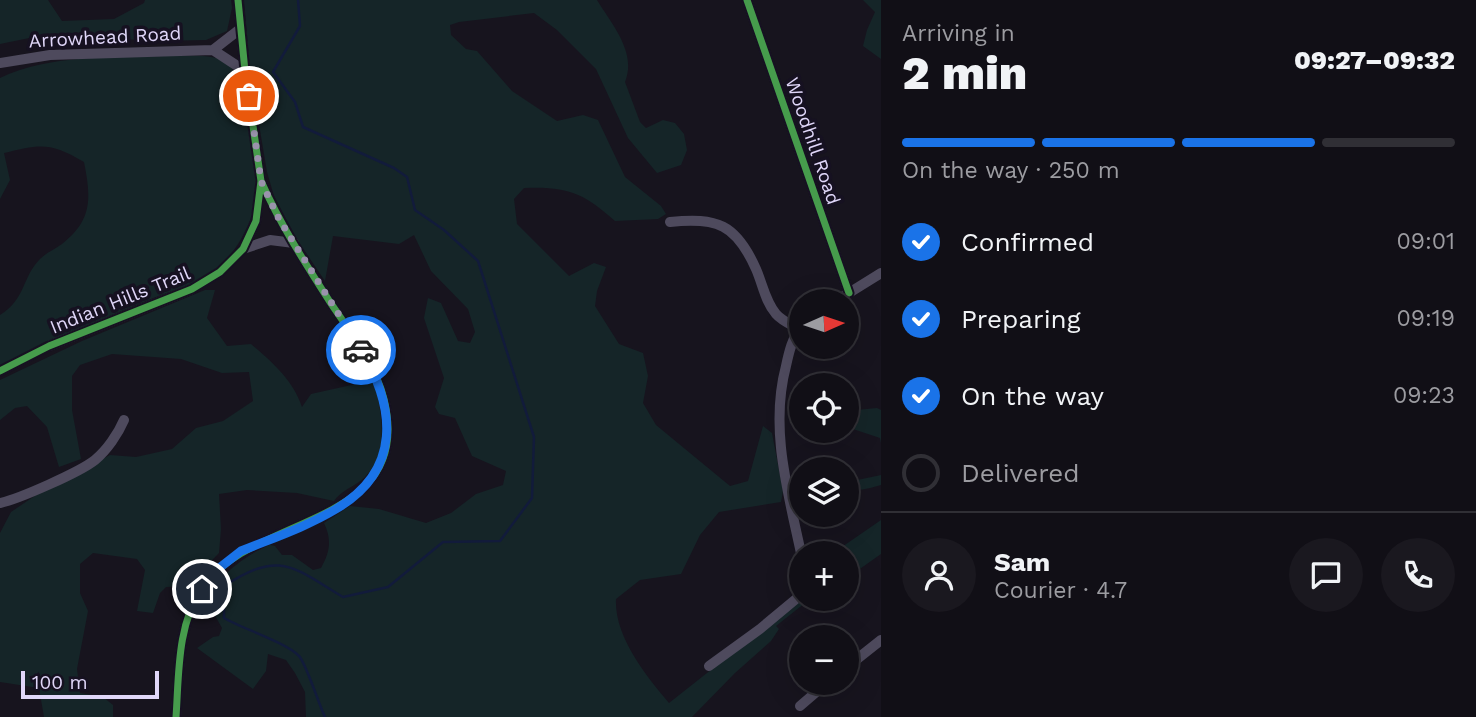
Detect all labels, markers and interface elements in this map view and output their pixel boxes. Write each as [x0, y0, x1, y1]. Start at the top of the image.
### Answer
text: Arriving in [902, 20, 1015, 47]
street label: Arrowhead Road [28, 22, 182, 52]
text: 09:27–09:32 [1294, 45, 1455, 75]
text: 2 min [902, 46, 1027, 100]
pin [219, 66, 279, 126]
street label: Woodhill Road [780, 74, 846, 208]
icon: bag [230, 77, 268, 115]
text: On the way · 250 m [902, 157, 1120, 184]
icon: check [902, 223, 940, 261]
text: Confirmed [961, 227, 1094, 257]
text: 09:01 [1396, 228, 1455, 255]
street label: Indian Hills Trail [47, 261, 194, 339]
north arrow [789, 289, 859, 359]
map controls [789, 289, 859, 695]
icon: check [902, 300, 940, 338]
text: Preparing [961, 304, 1081, 334]
text: 09:19 [1397, 305, 1455, 332]
courier [326, 315, 396, 385]
icon: car [342, 331, 380, 369]
button: locate [789, 373, 859, 443]
icon: check [902, 377, 940, 415]
text: On the way [961, 381, 1104, 411]
text: 09:23 [1393, 382, 1455, 409]
button: layers [789, 457, 859, 527]
text: Delivered [961, 458, 1080, 488]
button: person [902, 538, 976, 612]
button: chat [1289, 538, 1363, 612]
button: phone [1381, 538, 1455, 612]
button: + [789, 541, 859, 611]
text: Sam [994, 547, 1050, 577]
pin [172, 559, 232, 619]
icon: home [183, 570, 221, 608]
text: Courier · 4.7 [994, 577, 1127, 604]
button: − [789, 625, 859, 695]
scale bar [21, 668, 159, 700]
text: 100 m [32, 671, 88, 694]

